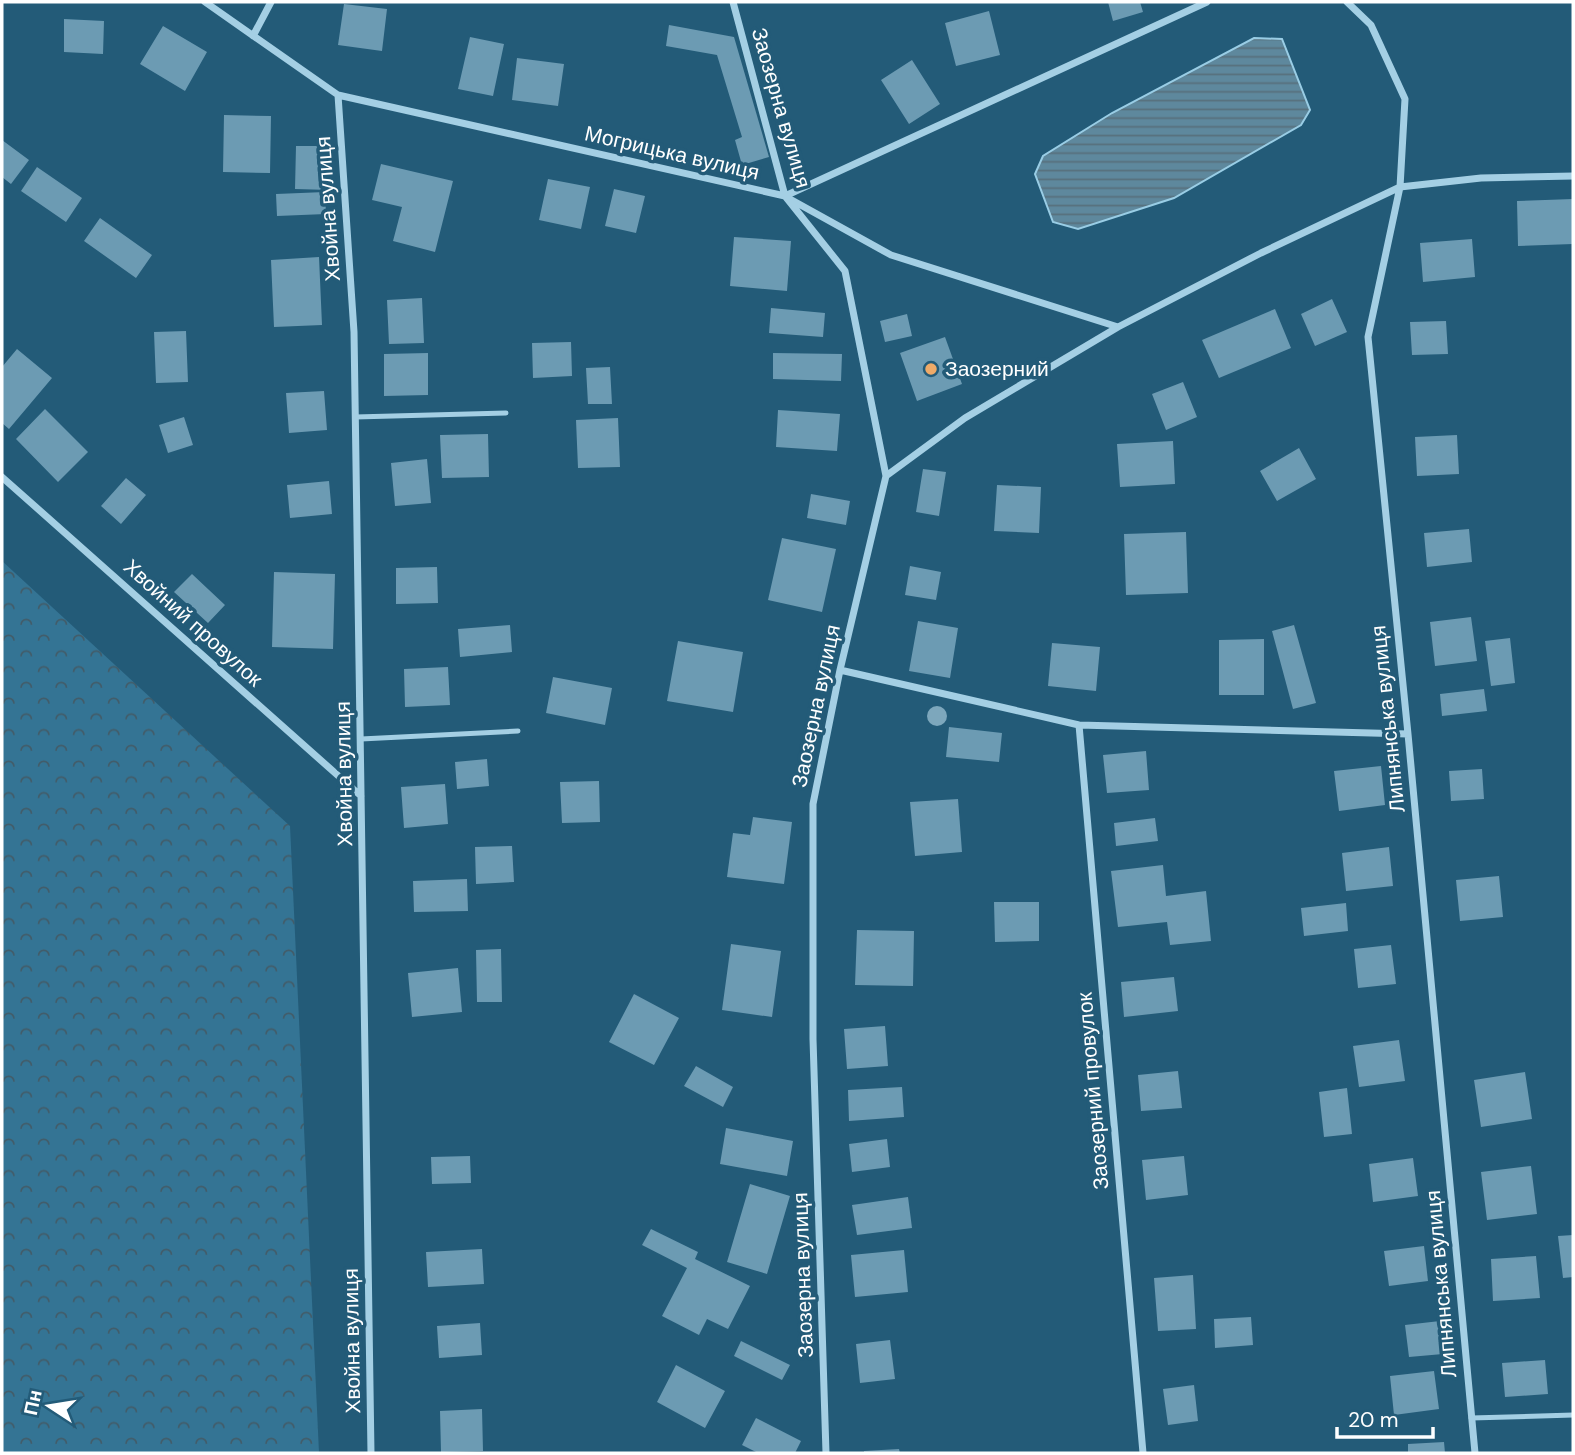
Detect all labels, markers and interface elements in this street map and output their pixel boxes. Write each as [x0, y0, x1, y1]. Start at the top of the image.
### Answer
street label: Заозерна вулиця [745, 25, 817, 191]
street label: Могрицька вулиця [582, 119, 762, 187]
street label: Хвойна вулиця [309, 136, 347, 282]
place label: Заозерний [945, 355, 1049, 383]
marker: Заозерний [923, 361, 939, 377]
street label: Хвойний провулок [118, 553, 269, 693]
street label: Заозерна вулиця [785, 622, 847, 790]
street label: Липнянська вулиця [1364, 624, 1412, 814]
street label: Хвойна вулиця [329, 701, 359, 847]
street label: Заозерний провулок [1070, 990, 1116, 1191]
street label: Липнянська вулиця [1419, 1189, 1463, 1379]
street label: Заозерна вулиця [786, 1192, 820, 1358]
street label: Хвойна вулиця [337, 1268, 367, 1414]
north arrow [14, 1371, 84, 1441]
text: Пн [18, 1388, 48, 1417]
scale bar [1337, 1396, 1433, 1440]
text: 20 m [1348, 1406, 1399, 1434]

